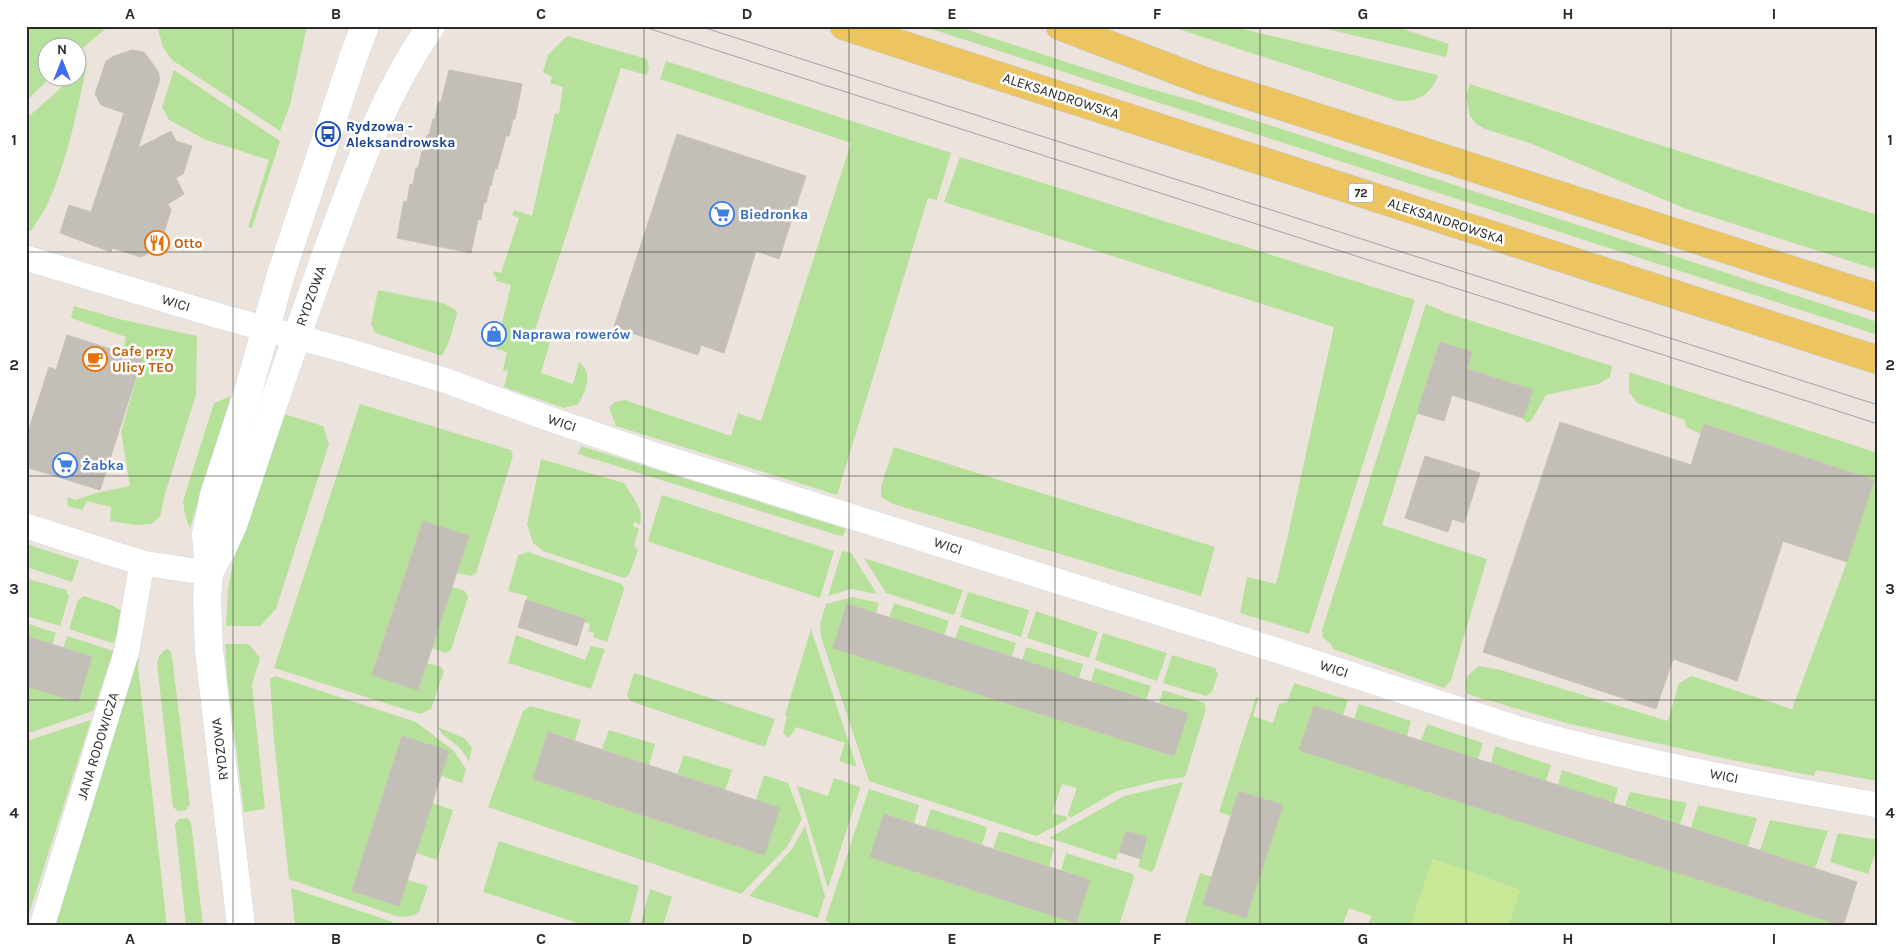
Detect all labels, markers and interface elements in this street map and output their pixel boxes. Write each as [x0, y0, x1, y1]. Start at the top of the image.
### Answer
text: A [125, 4, 135, 23]
text: B [331, 4, 341, 23]
text: C [536, 4, 546, 23]
text: D [742, 4, 753, 23]
text: E [947, 4, 957, 23]
text: F [1153, 4, 1162, 23]
text: G [1358, 4, 1368, 23]
text: H [1562, 4, 1574, 23]
text: I [1772, 4, 1776, 23]
north arrow [38, 38, 88, 88]
text: N [57, 41, 67, 58]
street label: ALEKSANDROWSKA [1001, 69, 1121, 123]
place label: Rydzowa - Aleksandrowska [346, 118, 456, 151]
bus stop icon: Rydzowa - Aleksandrowska [315, 121, 341, 147]
text: 1 [11, 130, 17, 149]
text: 1 [1887, 130, 1893, 149]
road number: 72 [1348, 184, 1374, 202]
street label: ALEKSANDROWSKA [1386, 194, 1506, 248]
supermarket icon: Biedronka [709, 201, 735, 227]
place label: Biedronka [740, 206, 808, 223]
restaurant icon: Otto [144, 230, 170, 256]
place label: Otto [174, 235, 203, 252]
street label: RYDZOWA [292, 264, 330, 328]
street label: WICI [160, 291, 192, 315]
shop icon: Naprawa rowerów [481, 321, 507, 347]
place label: Naprawa rowerów [512, 326, 631, 343]
place label: Cafe przy Ulicy TEO [112, 343, 174, 376]
cafe icon: Cafe przy Ulicy TEO [82, 346, 108, 372]
text: 2 [9, 355, 19, 374]
text: 2 [1885, 355, 1895, 374]
street label: WICI [546, 410, 578, 436]
supermarket icon: Żabka [52, 452, 78, 478]
place label: Żabka [82, 457, 124, 474]
street label: WICI [932, 533, 964, 559]
text: 3 [9, 579, 19, 598]
text: 3 [1885, 579, 1895, 598]
street label: WICI [1318, 656, 1350, 682]
street label: JANA RODOWICZA [74, 690, 122, 802]
street label: RYDZOWA [208, 717, 232, 781]
street label: WICI [1708, 765, 1740, 787]
text: 4 [9, 803, 19, 822]
text: 4 [1885, 803, 1895, 822]
text: A [125, 929, 135, 948]
text: B [331, 929, 341, 948]
text: C [536, 929, 546, 948]
text: D [742, 929, 753, 948]
text: E [947, 929, 957, 948]
text: F [1153, 929, 1162, 948]
text: G [1358, 929, 1368, 948]
text: H [1562, 929, 1574, 948]
text: I [1772, 929, 1776, 948]

